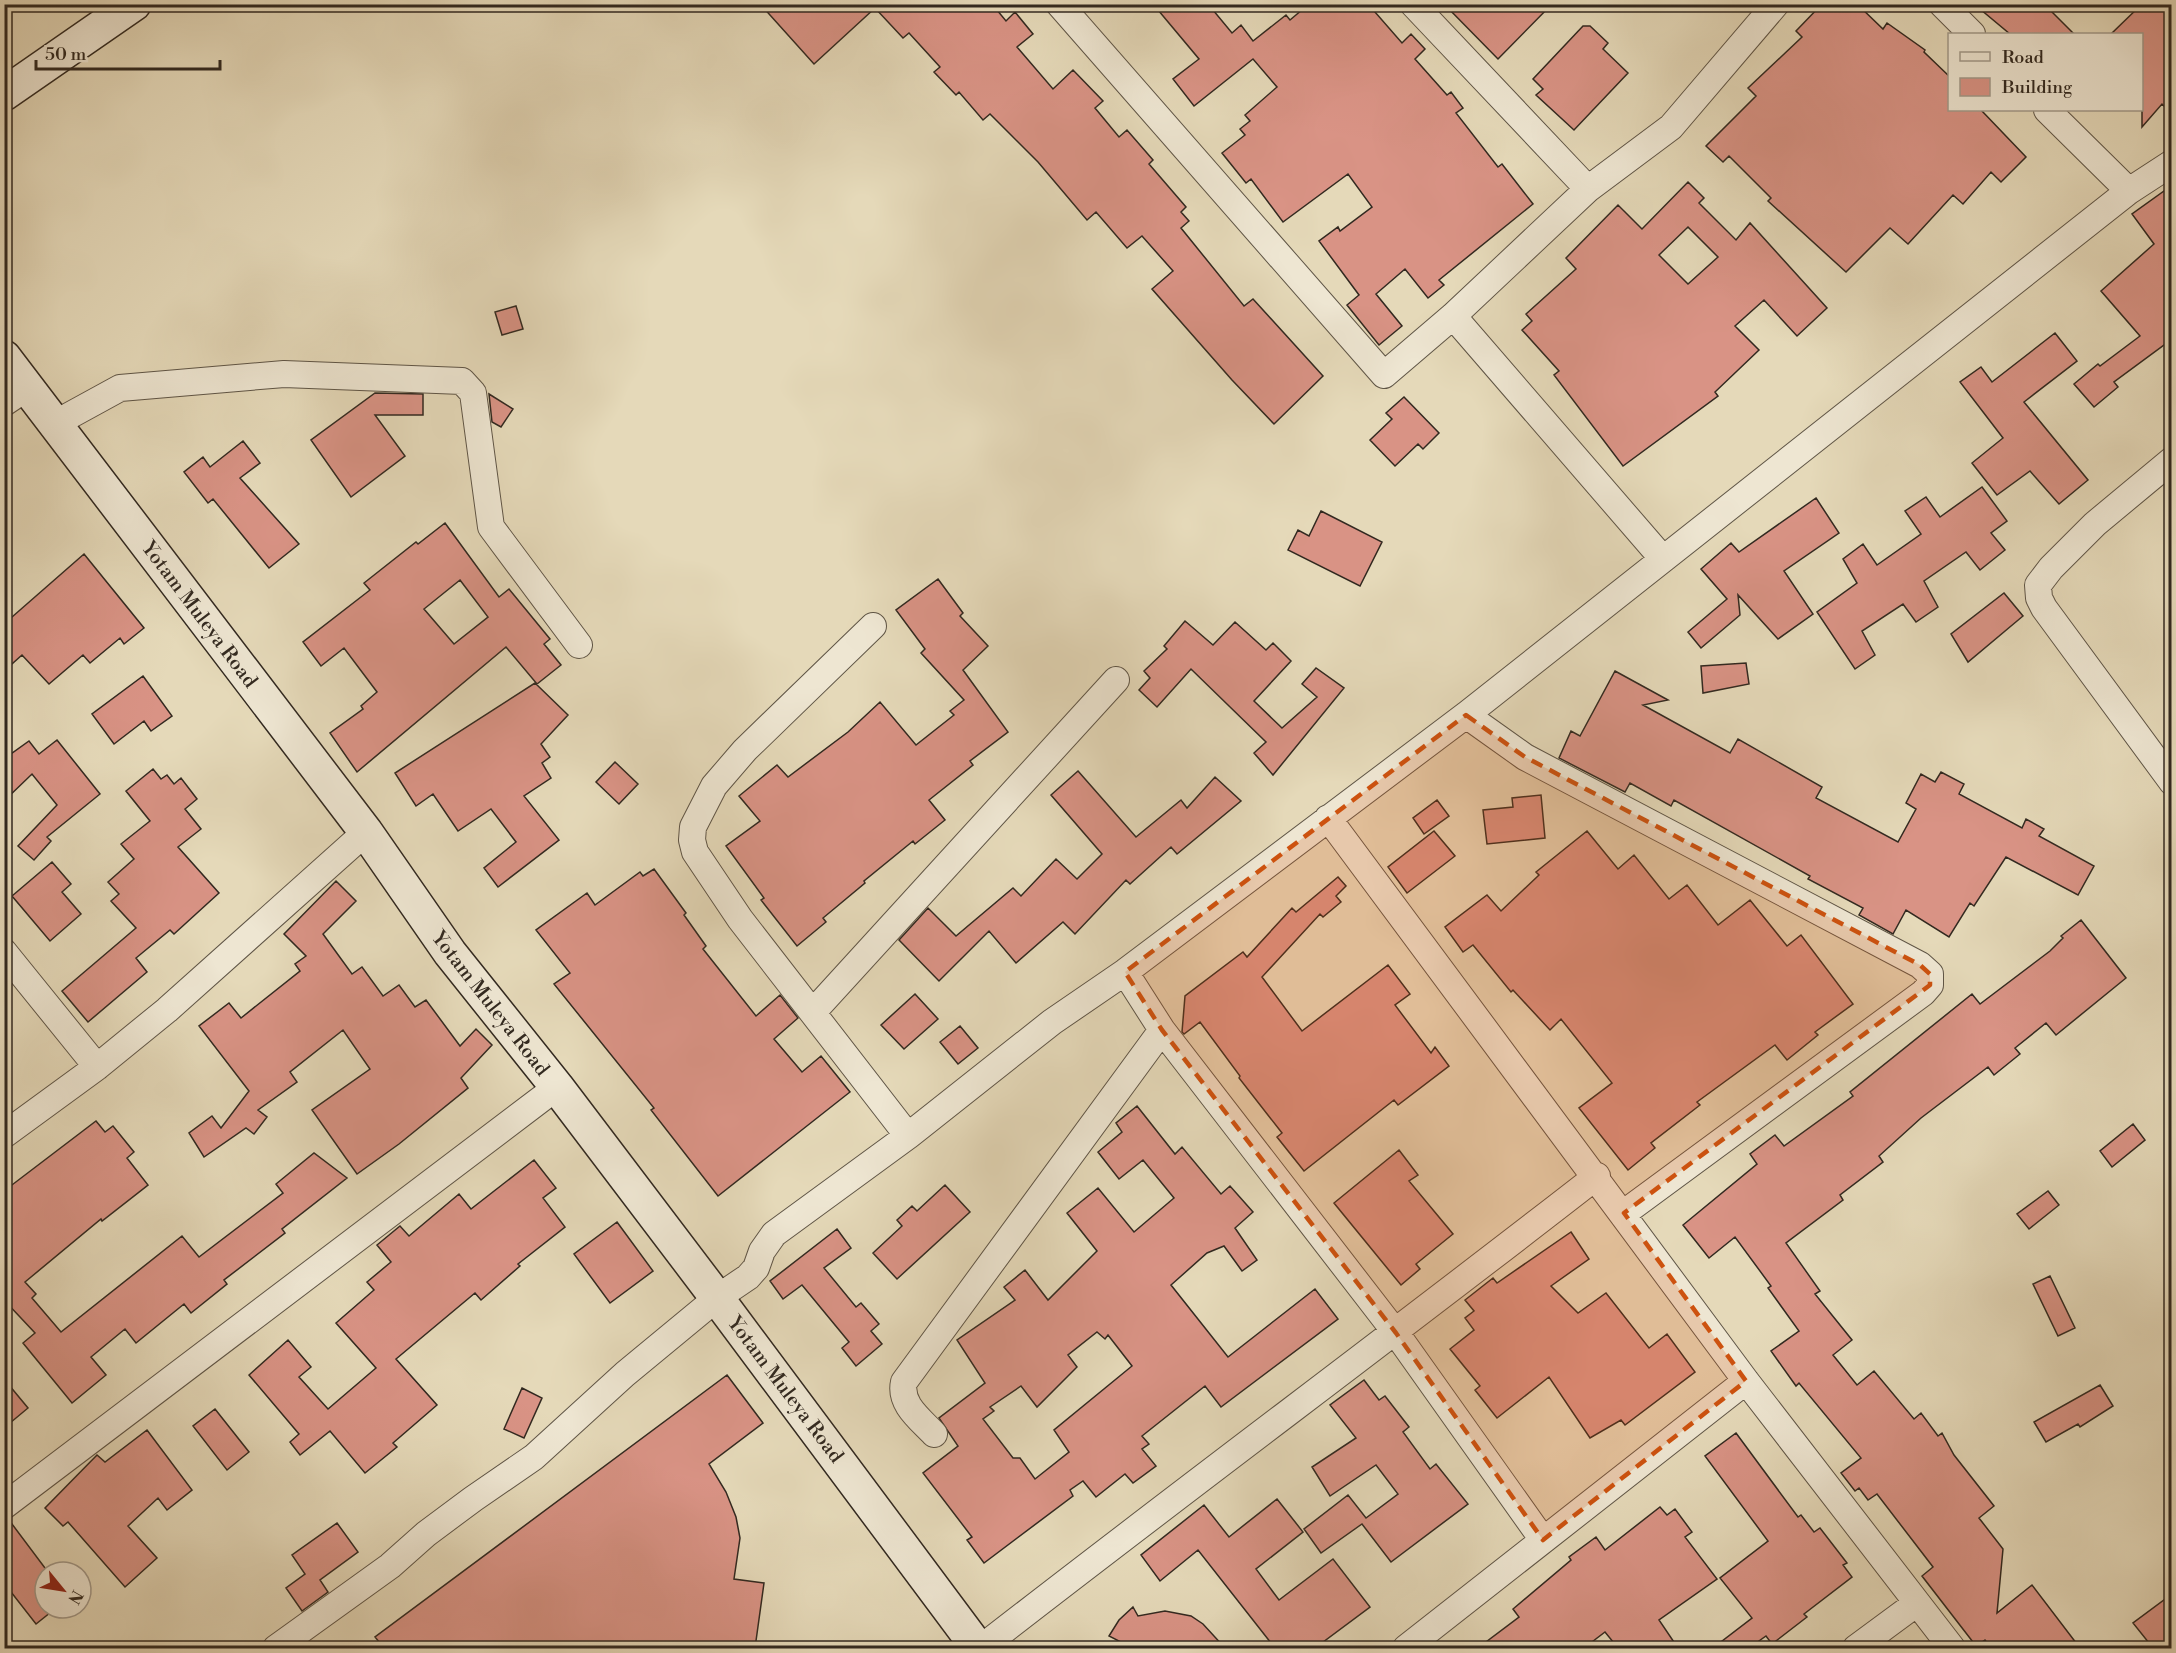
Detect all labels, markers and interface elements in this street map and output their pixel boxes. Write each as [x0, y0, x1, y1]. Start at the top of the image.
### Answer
scale bar [36, 33, 220, 71]
legend [1948, 33, 2143, 111]
text: 50 m [45, 43, 87, 66]
text: Road [2002, 46, 2045, 69]
text: Building [2001, 76, 2073, 99]
street label: Yotam Muleya Road [135, 536, 262, 694]
street label: Yotam Muleya Road [425, 926, 555, 1082]
street label: Yotam Muleya Road [721, 1311, 848, 1469]
north arrow [33, 1560, 93, 1620]
text: N [63, 1587, 87, 1608]

